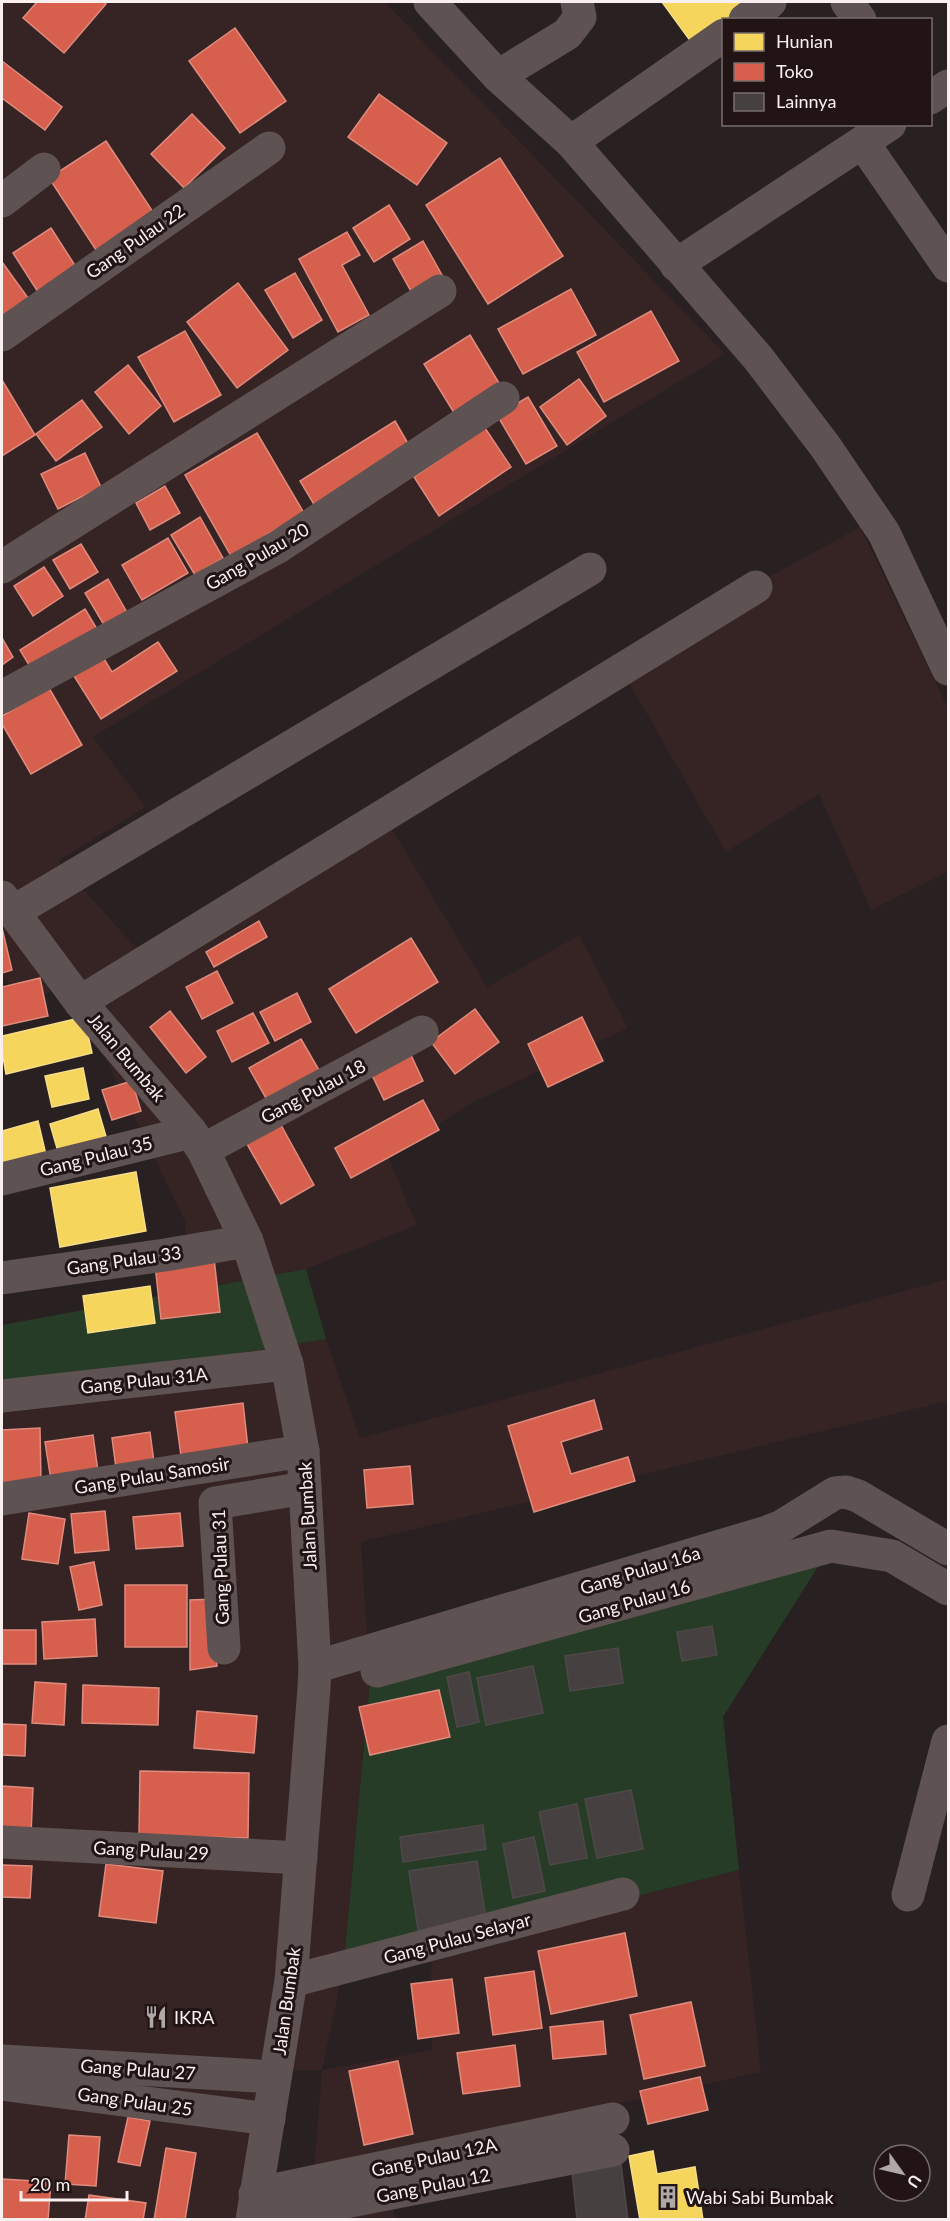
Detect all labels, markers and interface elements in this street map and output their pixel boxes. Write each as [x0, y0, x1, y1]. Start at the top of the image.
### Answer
legend [722, 18, 932, 126]
text: Hunian [776, 30, 833, 52]
text: Toko [776, 60, 813, 82]
text: Lainnya [776, 90, 836, 112]
street label: Gang Pulau 22 [81, 199, 189, 283]
street label: Gang Pulau 20 [201, 518, 313, 594]
street label: Jalan Bumbak [84, 1008, 171, 1106]
street label: Gang Pulau 18 [257, 1054, 369, 1128]
street label: Gang Pulau 35 [37, 1131, 155, 1181]
street label: Gang Pulau 33 [65, 1241, 183, 1279]
street label: Gang Pulau 31A [79, 1362, 209, 1398]
street label: Gang Pulau Samosir [73, 1452, 232, 1498]
street label: Jalan Bumbak [293, 1460, 321, 1571]
street label: Gang Pulau 31 [207, 1509, 233, 1625]
street label: Gang Pulau 16a [577, 1541, 703, 1599]
street label: Gang Pulau 16 [575, 1575, 693, 1627]
street label: Gang Pulau 29 [93, 1836, 209, 1864]
street label: Gang Pulau Selayar [381, 1908, 533, 1968]
street label: Jalan Bumbak [268, 1945, 305, 2056]
restaurant icon: IKRA [143, 2004, 169, 2030]
place label: IKRA [174, 2006, 215, 2028]
street label: Gang Pulau 27 [80, 2054, 196, 2084]
street label: Gang Pulau 25 [76, 2082, 194, 2120]
street label: Gang Pulau 12A [369, 2133, 500, 2181]
north arrow [872, 2143, 932, 2203]
street label: Gang Pulau 12 [374, 2163, 492, 2207]
scale bar [21, 2164, 128, 2202]
text: U [904, 2171, 926, 2192]
text: 20 m [30, 2173, 70, 2195]
building icon: Wabi Sabi Bumbak [655, 2184, 681, 2210]
place label: Wabi Sabi Bumbak [686, 2186, 834, 2208]

